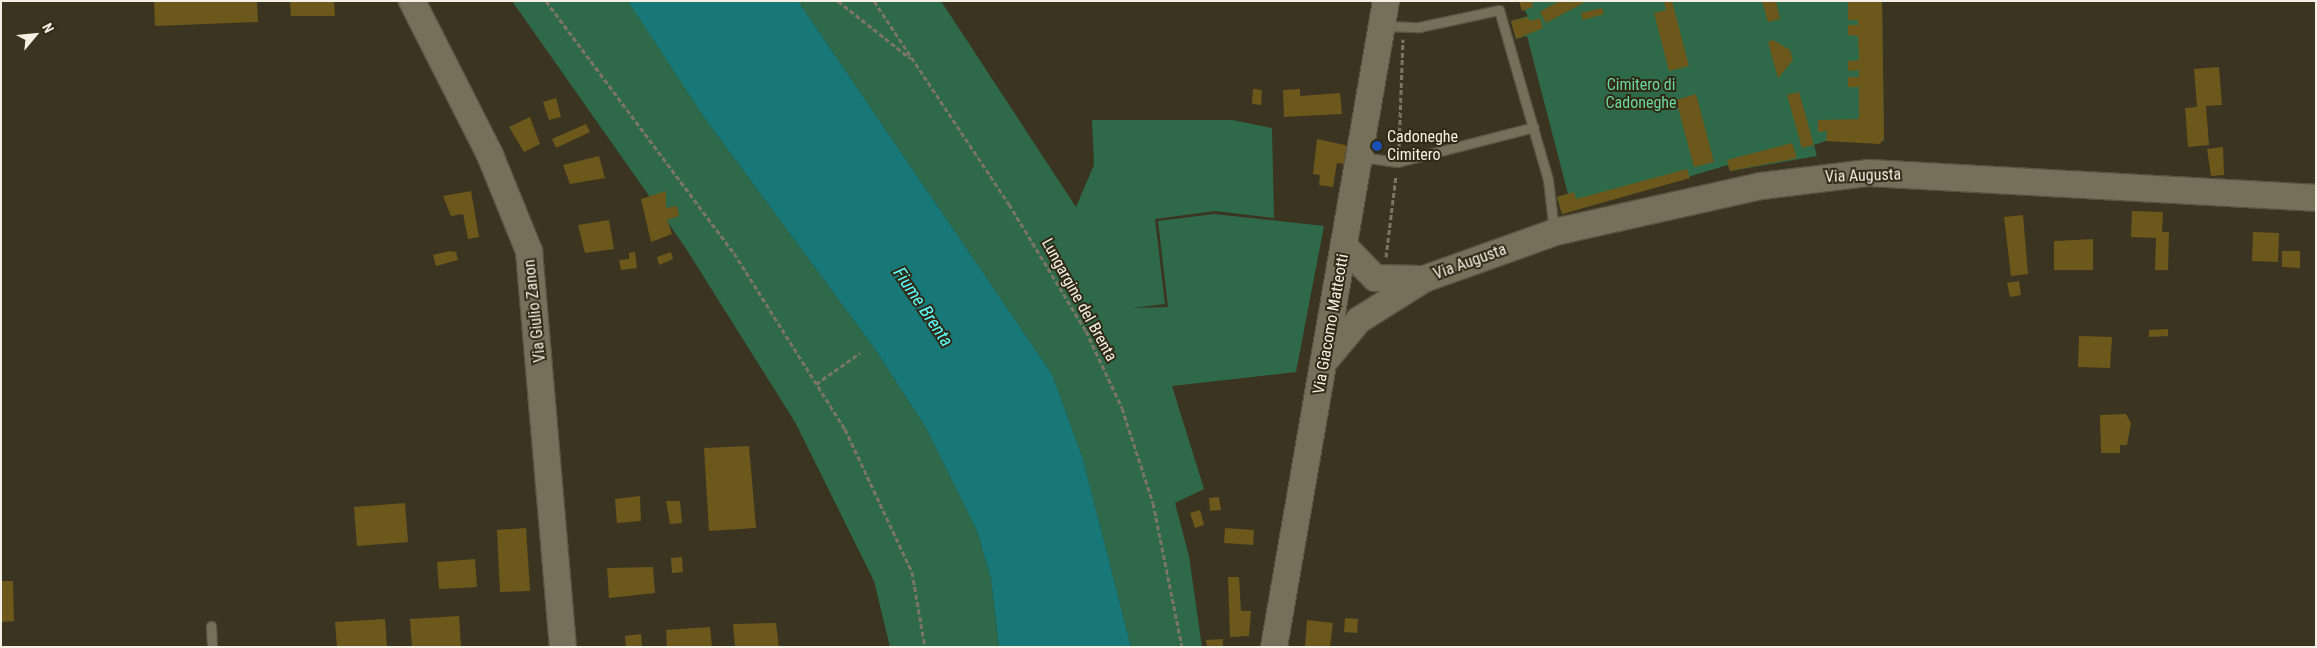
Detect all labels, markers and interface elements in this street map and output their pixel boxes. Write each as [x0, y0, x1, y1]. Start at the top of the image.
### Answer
north arrow [10, 10, 60, 60]
text: N [39, 20, 57, 35]
park label: Cimitero di Cadoneghe [1605, 75, 1677, 113]
place label: Cadoneghe Cimitero [1387, 127, 1458, 165]
marker: Cadoneghe Cimitero [1371, 140, 1383, 152]
street label: Via Augusta [1825, 165, 1901, 187]
street label: Lungargine del Brenta [1037, 235, 1121, 365]
street label: Via Augusta [1431, 240, 1509, 284]
street label: Via Giacomo Matteotti [1309, 252, 1353, 396]
street label: Via Giulio Zanon [520, 259, 550, 363]
water label: Fiume Brenta [889, 263, 957, 351]

